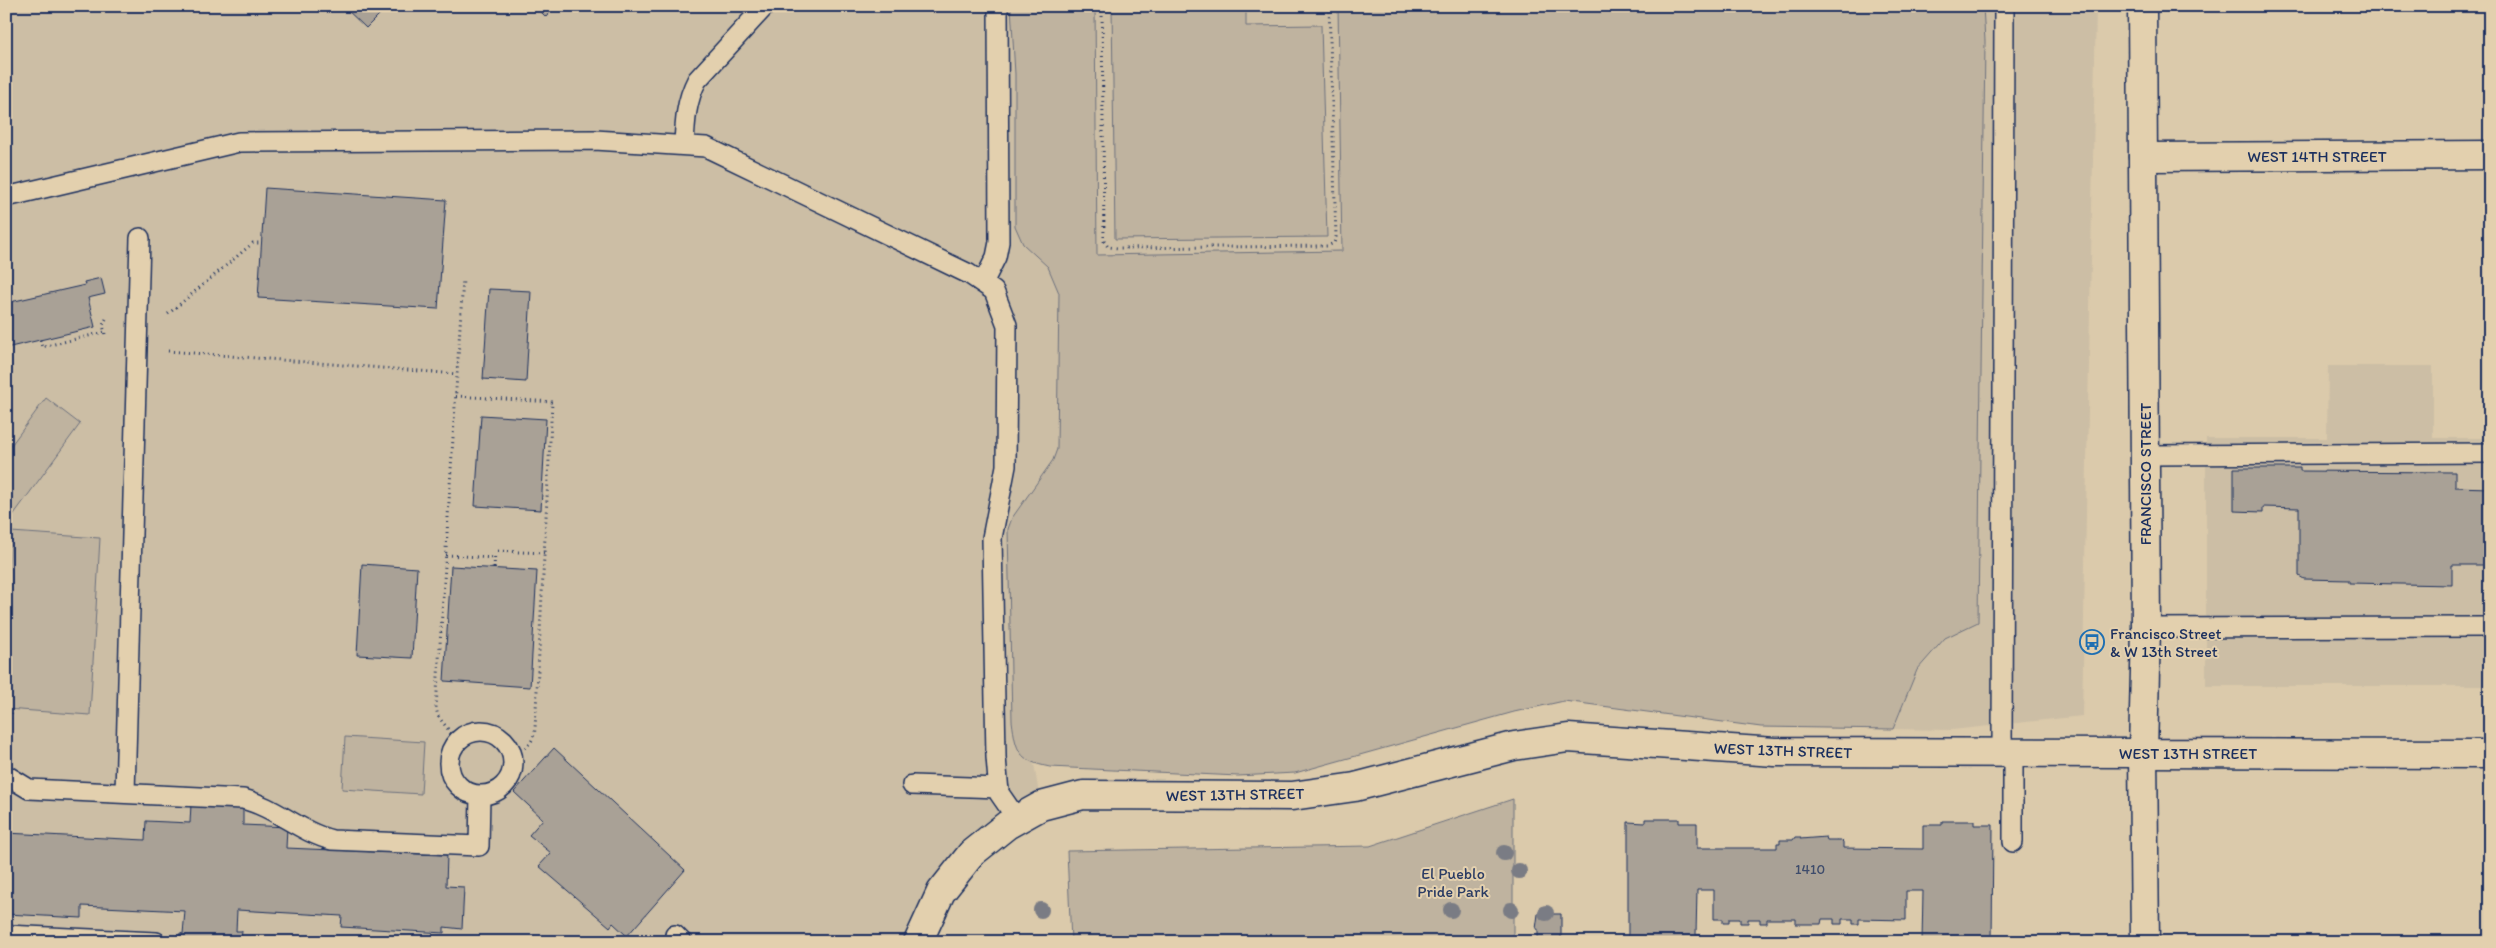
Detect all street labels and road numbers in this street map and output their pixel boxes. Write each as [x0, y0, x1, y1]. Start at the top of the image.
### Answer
street label: WEST 14TH STREET [2247, 147, 2387, 166]
street label: FRANCISCO STREET [2136, 403, 2155, 545]
street label: WEST 13TH STREET [1713, 739, 1853, 762]
street label: WEST 13TH STREET [2119, 744, 2257, 763]
street label: WEST 13TH STREET [1166, 784, 1304, 805]

